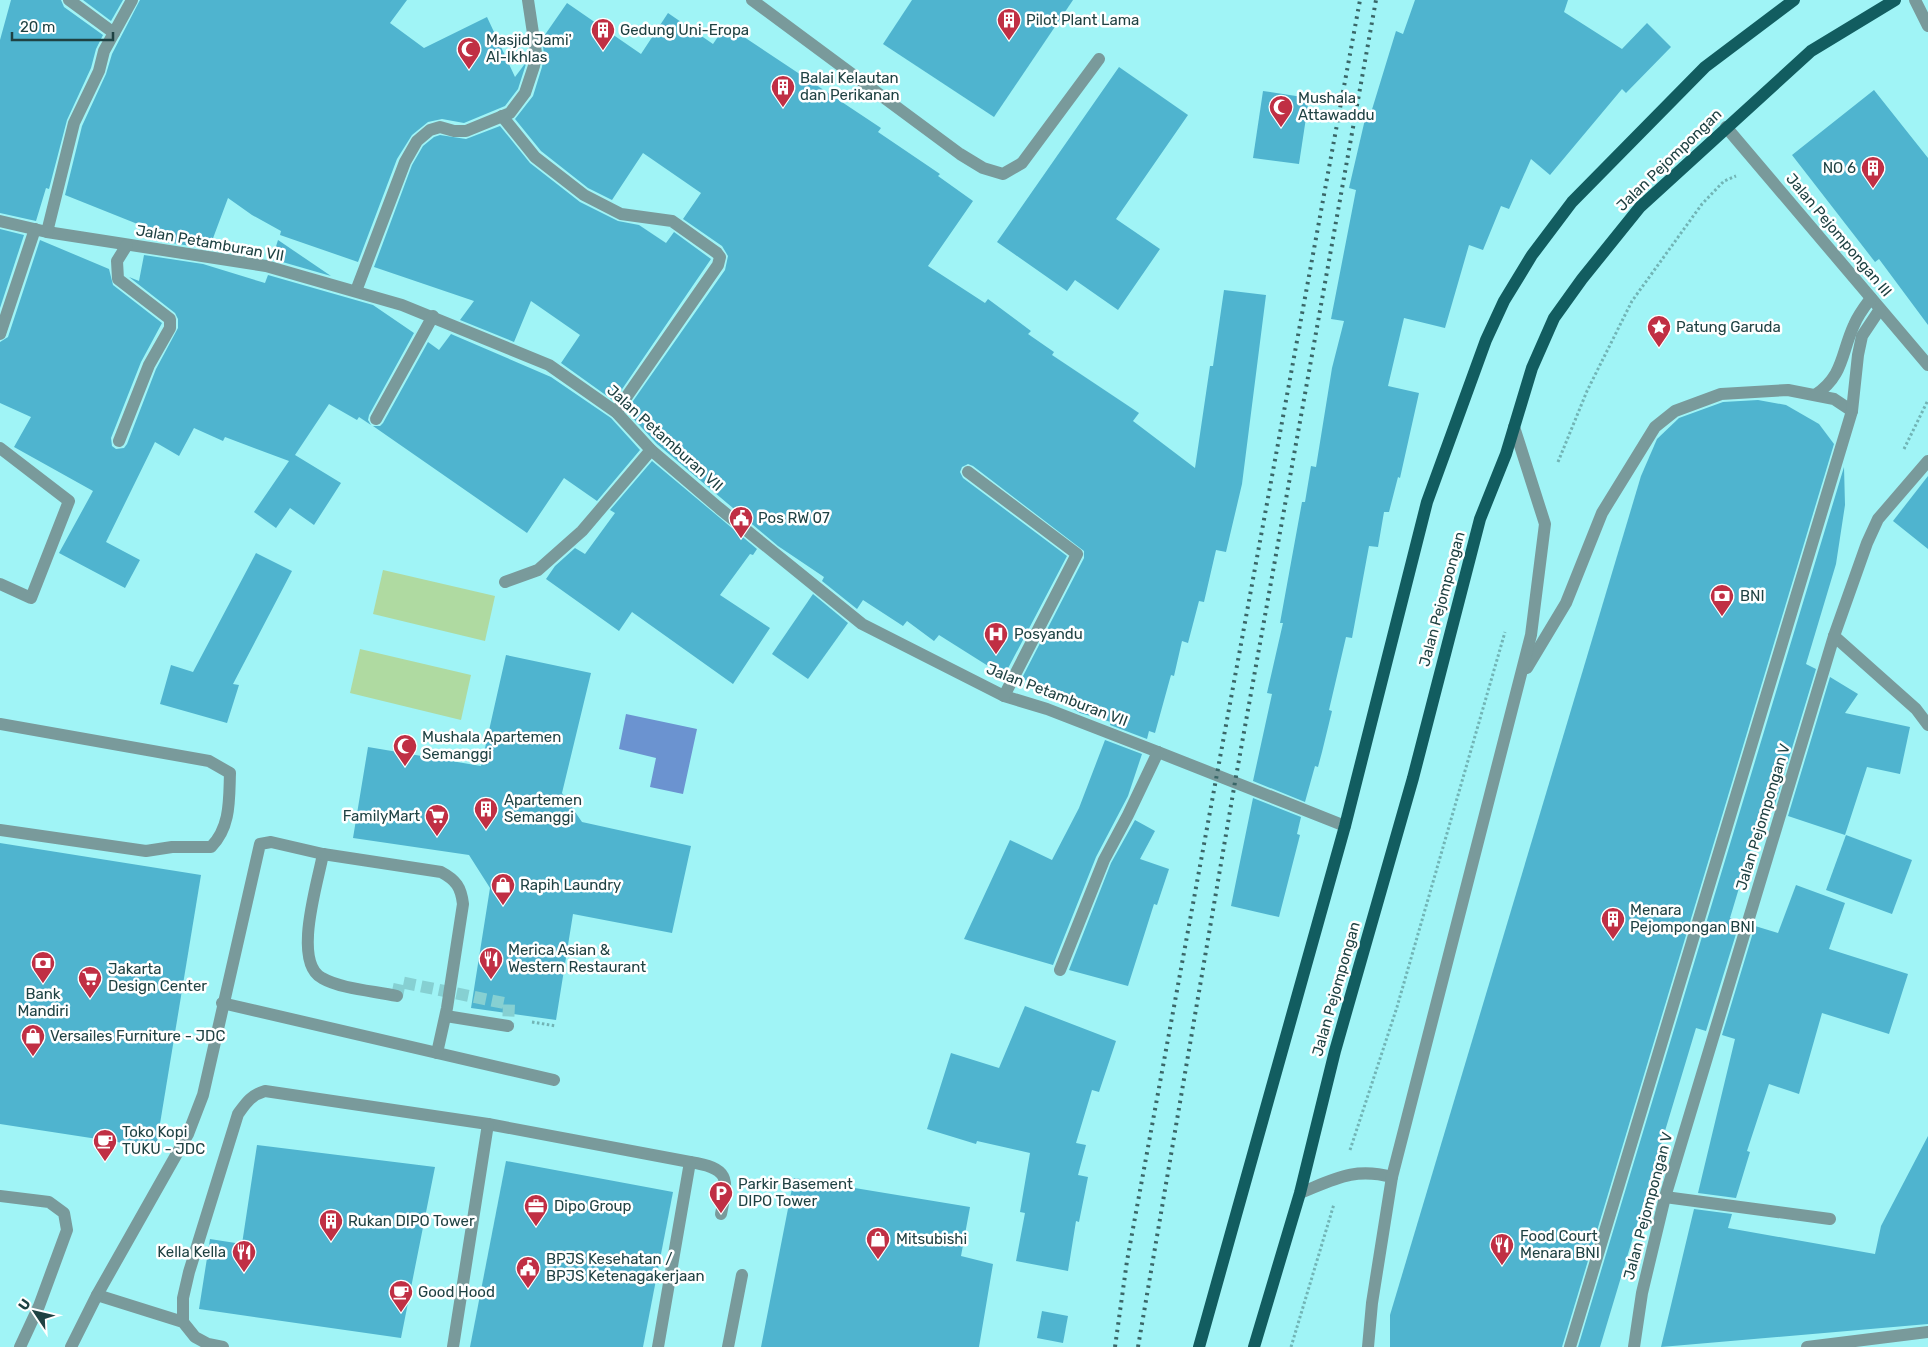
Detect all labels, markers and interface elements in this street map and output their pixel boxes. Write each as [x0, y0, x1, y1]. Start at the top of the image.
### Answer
building icon: Pilot Plant Lama [996, 7, 1022, 41]
scale bar [12, 10, 114, 42]
place label: Pilot Plant Lama [1026, 11, 1139, 29]
building icon: Gedung Uni-Eropa [590, 17, 616, 51]
text: 20 m [20, 18, 55, 36]
place label: Gedung Uni-Eropa [620, 21, 749, 39]
place label: Masjid Jami' Al-Ikhlas [486, 31, 572, 66]
mosque icon: Masjid Jami' Al-Ikhlas [456, 36, 482, 70]
place label: Balai Kelautan dan Perikanan [800, 69, 900, 104]
building icon: Balai Kelautan dan Perikanan [770, 74, 796, 108]
place label: Mushala Attawaddu [1298, 89, 1375, 124]
mosque icon: Mushala Attawaddu [1268, 94, 1294, 128]
street label: Jalan Pejompongan [1613, 105, 1725, 215]
building icon: NO 6 [1860, 155, 1886, 189]
place label: NO 6 [1823, 159, 1856, 177]
street label: Jalan Pejompongan III [1782, 170, 1896, 300]
street label: Jalan Petamburan VII [135, 221, 285, 265]
place icon: Patung Garuda [1646, 314, 1672, 348]
place label: Patung Garuda [1676, 318, 1781, 336]
street label: Jalan Petamburan VII [603, 381, 727, 495]
public building icon: Pos RW 07 [728, 505, 754, 539]
place label: Pos RW 07 [758, 509, 830, 527]
street label: Jalan Pejompongan [1415, 530, 1469, 668]
bank icon: BNI [1709, 583, 1735, 617]
place label: BNI [1740, 587, 1765, 605]
hospital icon: Posyandu [983, 621, 1009, 655]
place label: Posyandu [1014, 625, 1083, 643]
street label: Jalan Petamburan VII [984, 660, 1130, 730]
place label: Mushala Apartemen Semanggi [422, 728, 561, 763]
mosque icon: Mushala Apartemen Semanggi [392, 733, 418, 767]
street label: Jalan Pejompongan V [1732, 741, 1794, 892]
place label: Apartemen Semanggi [504, 791, 582, 826]
building icon: Apartemen Semanggi [473, 796, 499, 830]
supermarket icon: FamilyMart [424, 803, 450, 837]
place label: FamilyMart [343, 807, 420, 825]
shop icon: Rapih Laundry [490, 872, 516, 906]
place label: Rapih Laundry [520, 876, 621, 894]
place label: Menara Pejompongan BNI [1630, 901, 1755, 936]
building icon: Menara Pejompongan BNI [1600, 906, 1626, 940]
street label: Jalan Pejompongan [1308, 920, 1364, 1058]
place label: Merica Asian & Western Restaurant [508, 941, 646, 976]
restaurant icon: Merica Asian & Western Restaurant [478, 946, 504, 980]
bank icon: Bank Mandiri [30, 950, 56, 984]
place label: Jakarta Design Center [108, 960, 207, 995]
supermarket icon: Jakarta Design Center [77, 965, 103, 999]
place label: Bank Mandiri [17, 985, 69, 1020]
shop icon: Versailes Furniture - JDC [20, 1023, 46, 1057]
place label: Versailes Furniture - JDC [50, 1027, 225, 1045]
place label: Toko Kopi TUKU - JDC [122, 1123, 205, 1158]
cafe icon: Toko Kopi TUKU - JDC [92, 1128, 118, 1162]
street label: Jalan Pejompongan V [1620, 1130, 1676, 1282]
place label: Parkir Basement DIPO Tower [738, 1175, 853, 1210]
parking icon: Parkir Basement DIPO Tower [708, 1180, 734, 1214]
office icon: Dipo Group [523, 1193, 549, 1227]
place label: Dipo Group [554, 1197, 632, 1215]
building icon: Rukan DIPO Tower [318, 1208, 344, 1242]
place label: Rukan DIPO Tower [348, 1212, 475, 1230]
shop icon: Mitsubishi [865, 1226, 891, 1260]
place label: Food Court Menara BNI [1520, 1227, 1600, 1262]
place label: Mitsubishi [896, 1230, 967, 1248]
restaurant icon: Food Court Menara BNI [1489, 1232, 1515, 1266]
restaurant icon: Kella Kella [231, 1239, 257, 1273]
place label: Kella Kella [157, 1243, 226, 1261]
place label: BPJS Kesehatan / BPJS Ketenagakerjaan [546, 1250, 705, 1285]
public building icon: BPJS Kesehatan / BPJS Ketenagakerjaan [515, 1255, 541, 1289]
cafe icon: Good Hood [388, 1279, 414, 1313]
place label: Good Hood [418, 1283, 495, 1301]
north arrow [10, 1287, 60, 1337]
text: U [15, 1296, 35, 1314]

